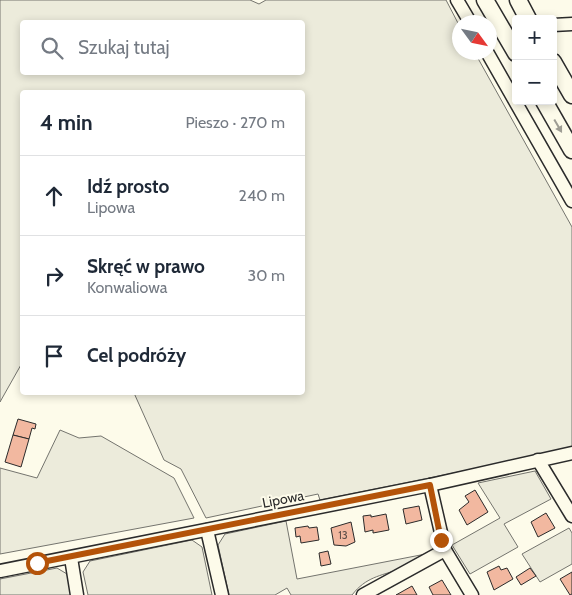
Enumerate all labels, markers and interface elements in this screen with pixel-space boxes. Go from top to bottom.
north arrow [452,15,497,60]
map controls [512,15,557,105]
button: + [512,15,557,60]
search box [20,20,305,75]
icon: search [38,34,66,62]
text: Szukaj tutaj [78,36,170,59]
button: − [512,60,557,105]
text: 4 min [40,110,93,135]
text: Pieszo · 270 m [185,113,285,132]
one-way arrow [554,118,562,133]
text: Idź prosto [87,175,169,198]
icon: ahead [40,182,68,210]
text: 240 m [239,186,285,205]
text: Lipowa [87,198,135,217]
text: Skręć w prawo [87,255,205,278]
icon: right [40,262,68,290]
text: 30 m [248,266,285,285]
text: Konwaliowa [87,278,167,297]
icon: arrive [40,342,68,370]
text: Cel podróży [87,344,186,367]
street label: Lipowa [261,486,306,512]
house number: 13 [338,528,348,542]
route end [430,529,453,552]
route start [26,552,49,575]

